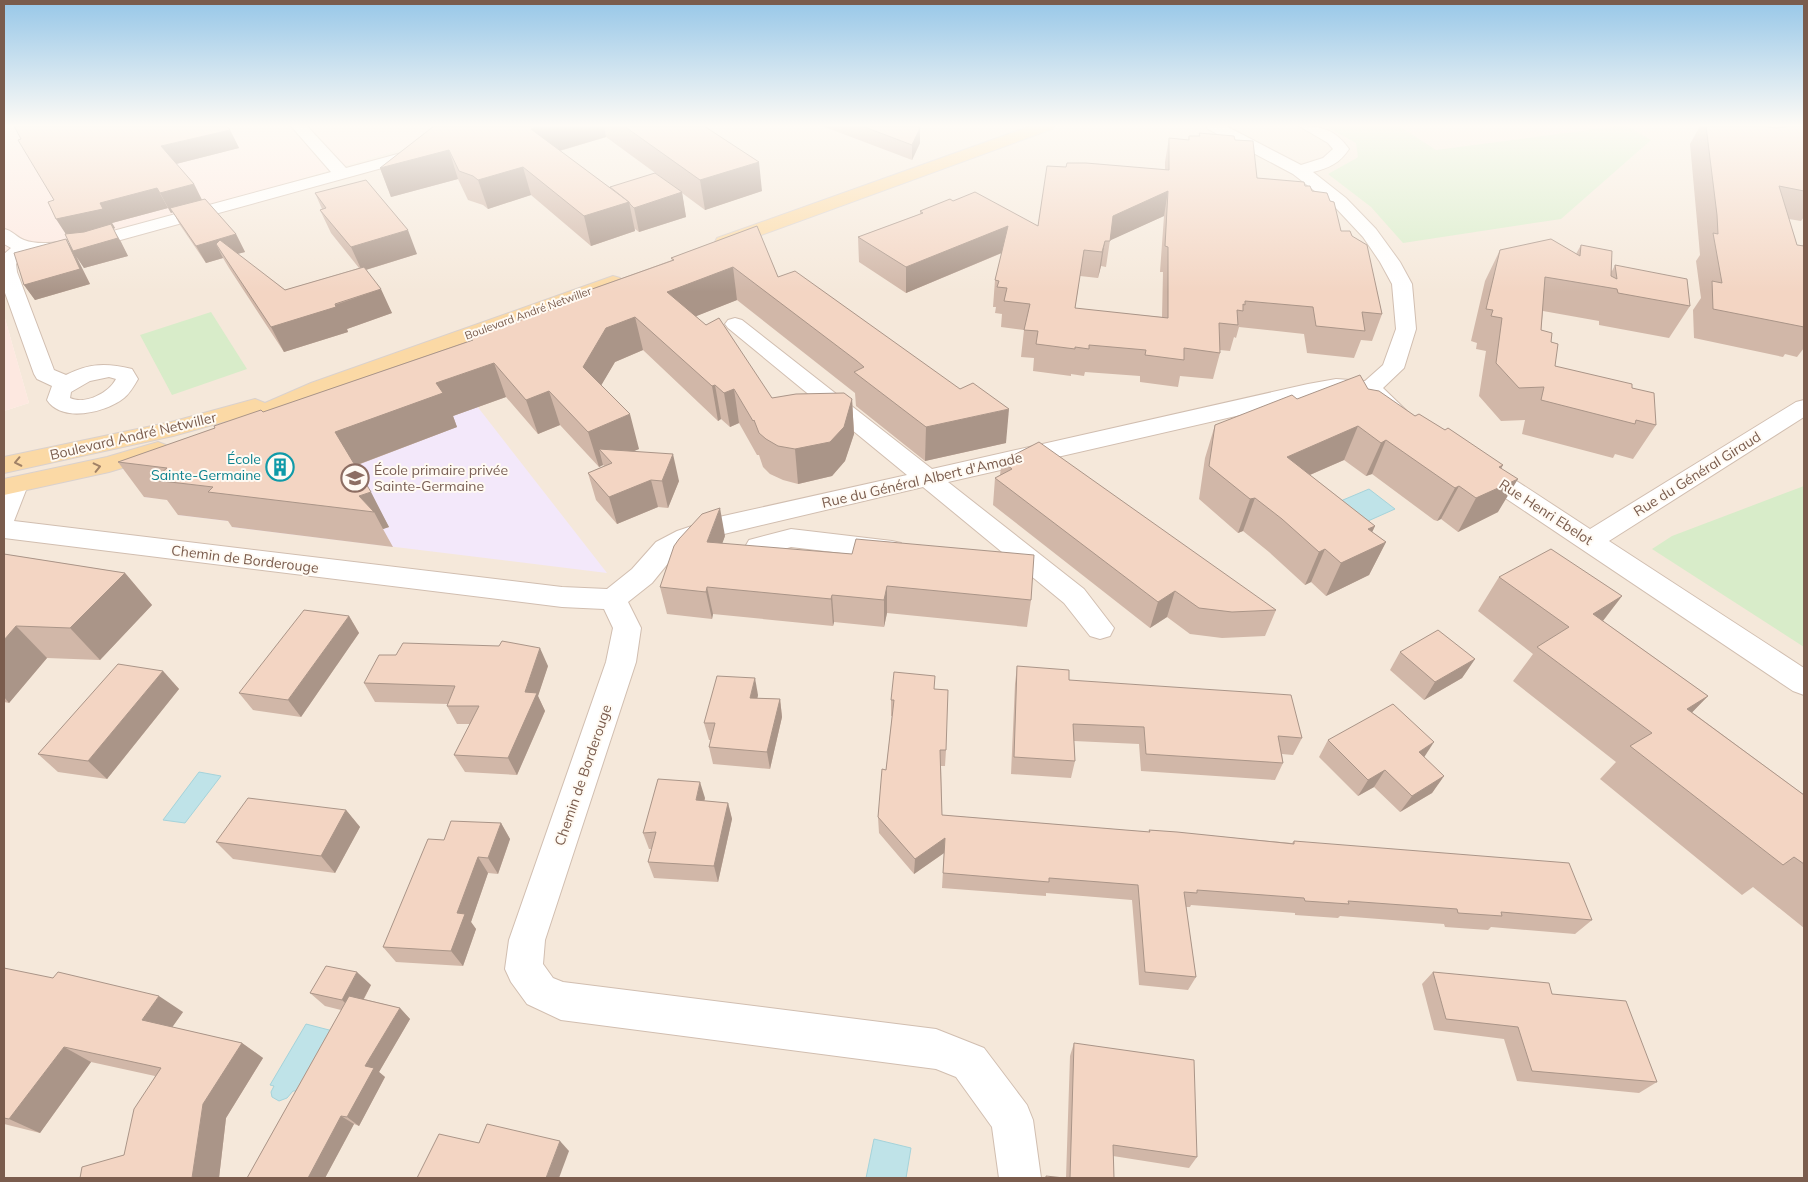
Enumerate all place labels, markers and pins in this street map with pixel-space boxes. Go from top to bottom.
place label: École Sainte-Germaine [151,450,261,484]
building icon: École Sainte-Germaine [265,452,295,482]
place label: École primaire privée Sainte-Germaine [374,461,508,495]
school or university icon: École primaire privée Sainte-Germaine [340,463,370,493]

